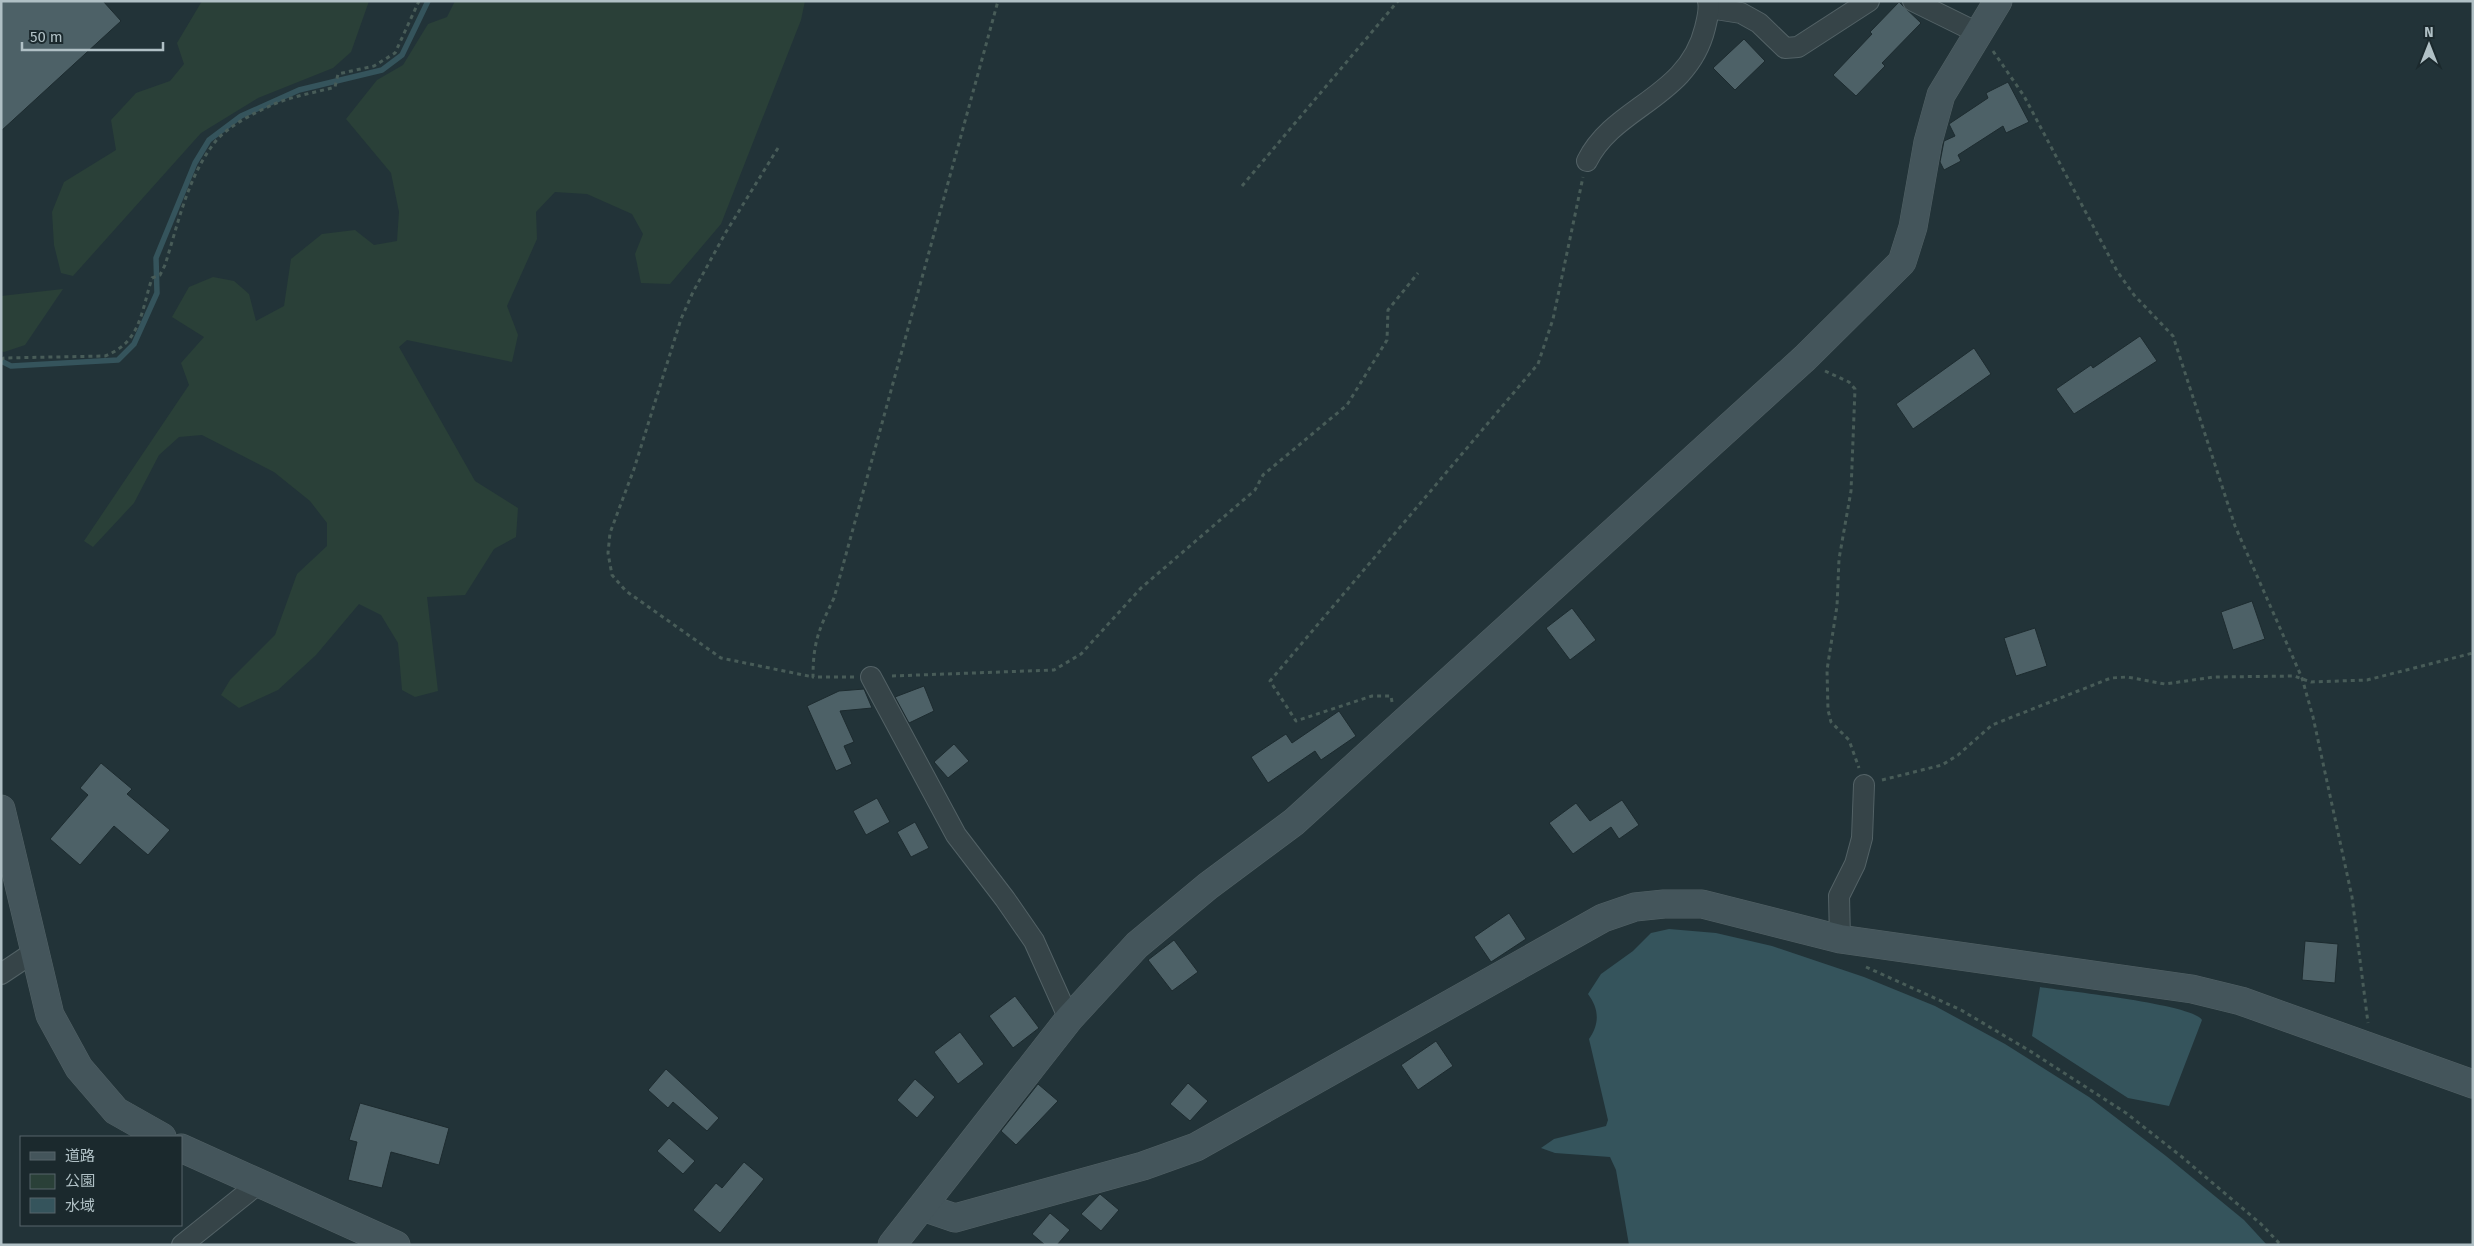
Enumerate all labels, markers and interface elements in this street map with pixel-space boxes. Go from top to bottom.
scale bar [22,20,164,52]
north arrow [2404,20,2454,70]
text: N [2424,24,2434,41]
text: 50 m [30,28,63,46]
legend [20,1136,182,1226]
text: 道路 [65,1147,95,1165]
text: 公園 [65,1172,95,1190]
text: 水域 [65,1197,95,1215]

